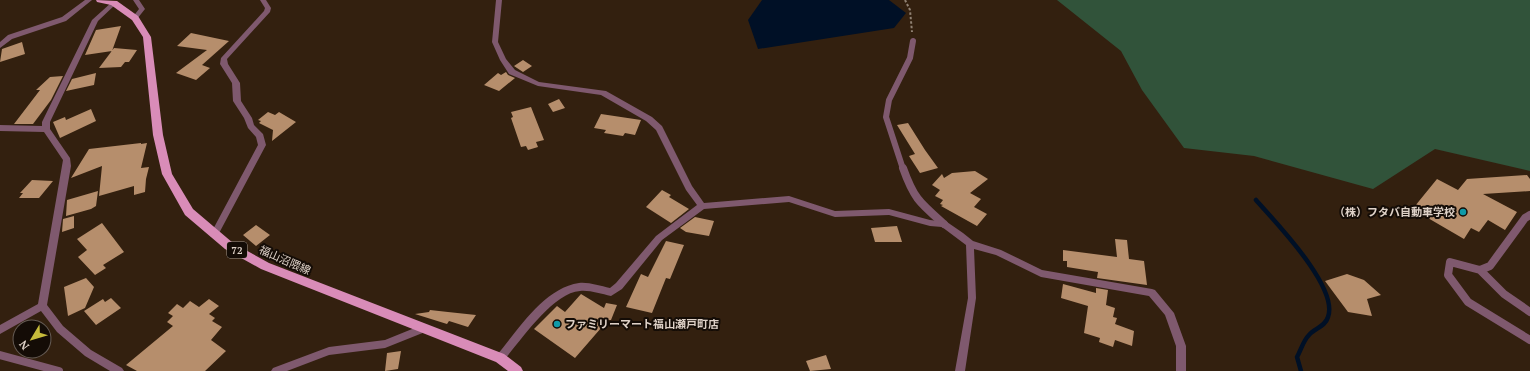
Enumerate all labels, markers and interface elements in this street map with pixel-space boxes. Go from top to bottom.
place label: （株）フタバ自動車学校 [1334,205,1455,219]
marker: （株）フタバ自動車学校 [1458,207,1468,217]
road number: 72 [227,242,247,258]
street label: 福山沼隈線 [257,242,313,278]
place label: ファミリーマート福山瀬戸町店 [565,317,719,331]
north arrow [12,319,52,359]
marker: ファミリーマート福山瀬戸町店 [552,319,562,329]
text: N [16,337,32,353]

